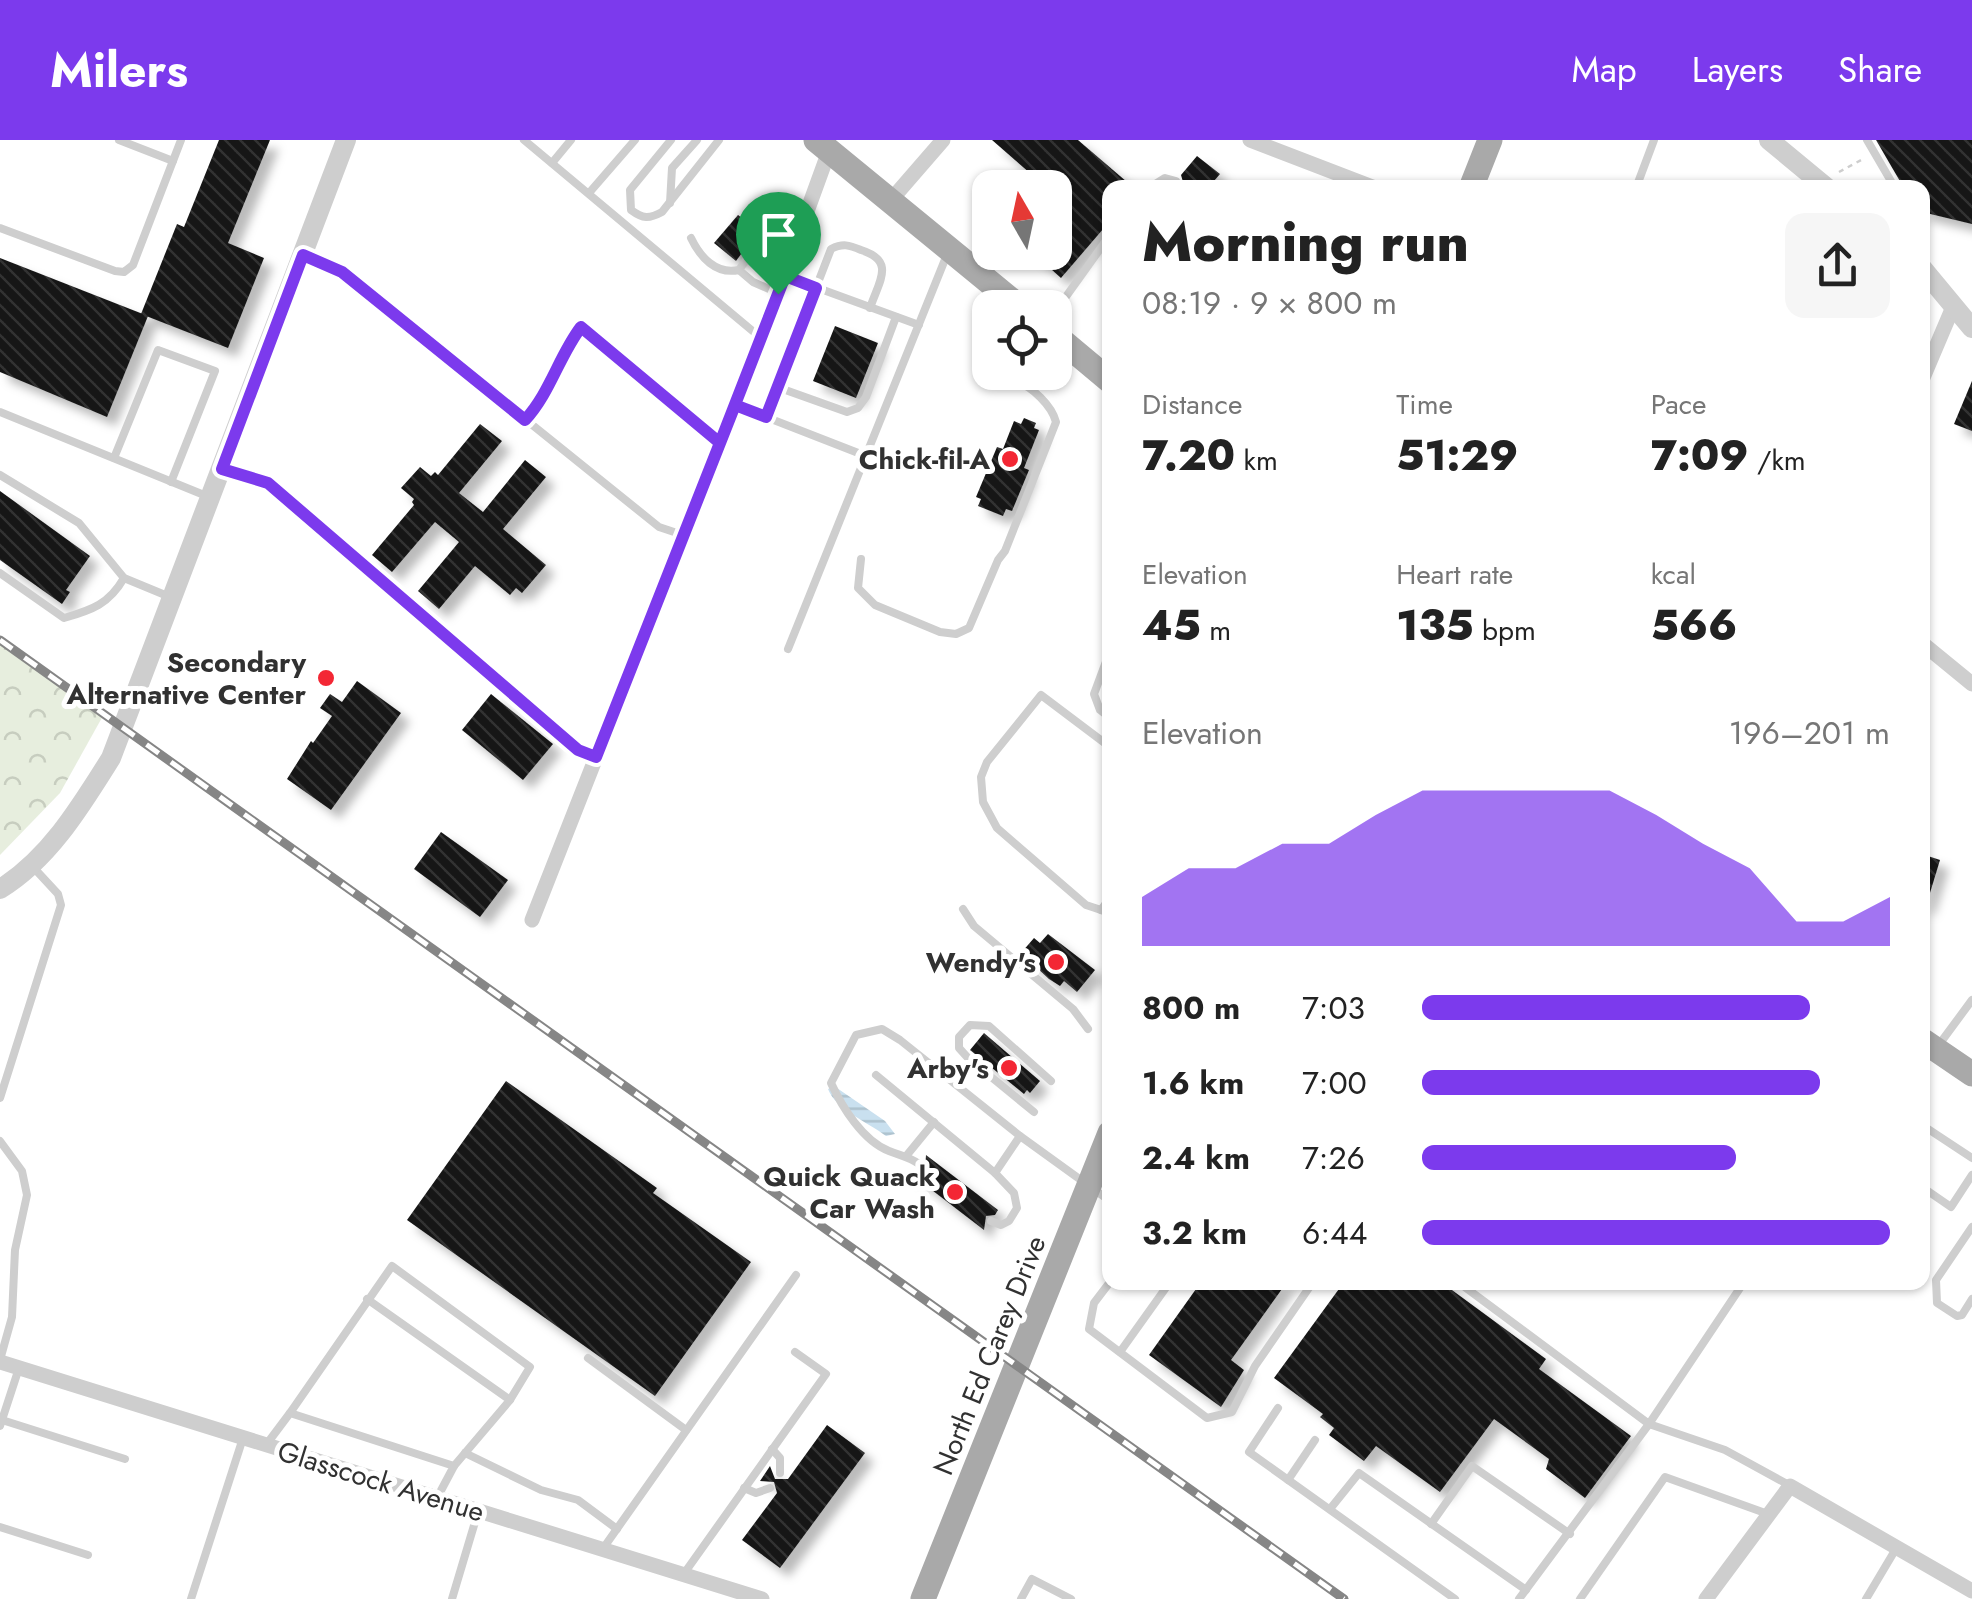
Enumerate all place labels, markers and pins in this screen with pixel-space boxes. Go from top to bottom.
pin [736,192,821,295]
place label: Chick-fil-A [859,439,990,480]
marker: Chick-fil-A [999,448,1021,470]
place label: Secondary Alternative Center [66,642,306,715]
marker: Secondary Alternative Center [315,667,337,689]
place label: Wendy's [926,942,1036,983]
marker: Wendy's [1045,951,1067,973]
place label: Arby's [906,1048,989,1089]
marker: Arby's [998,1057,1020,1079]
place label: Quick Quack Car Wash [763,1156,935,1229]
marker: Quick Quack Car Wash [944,1181,966,1203]

